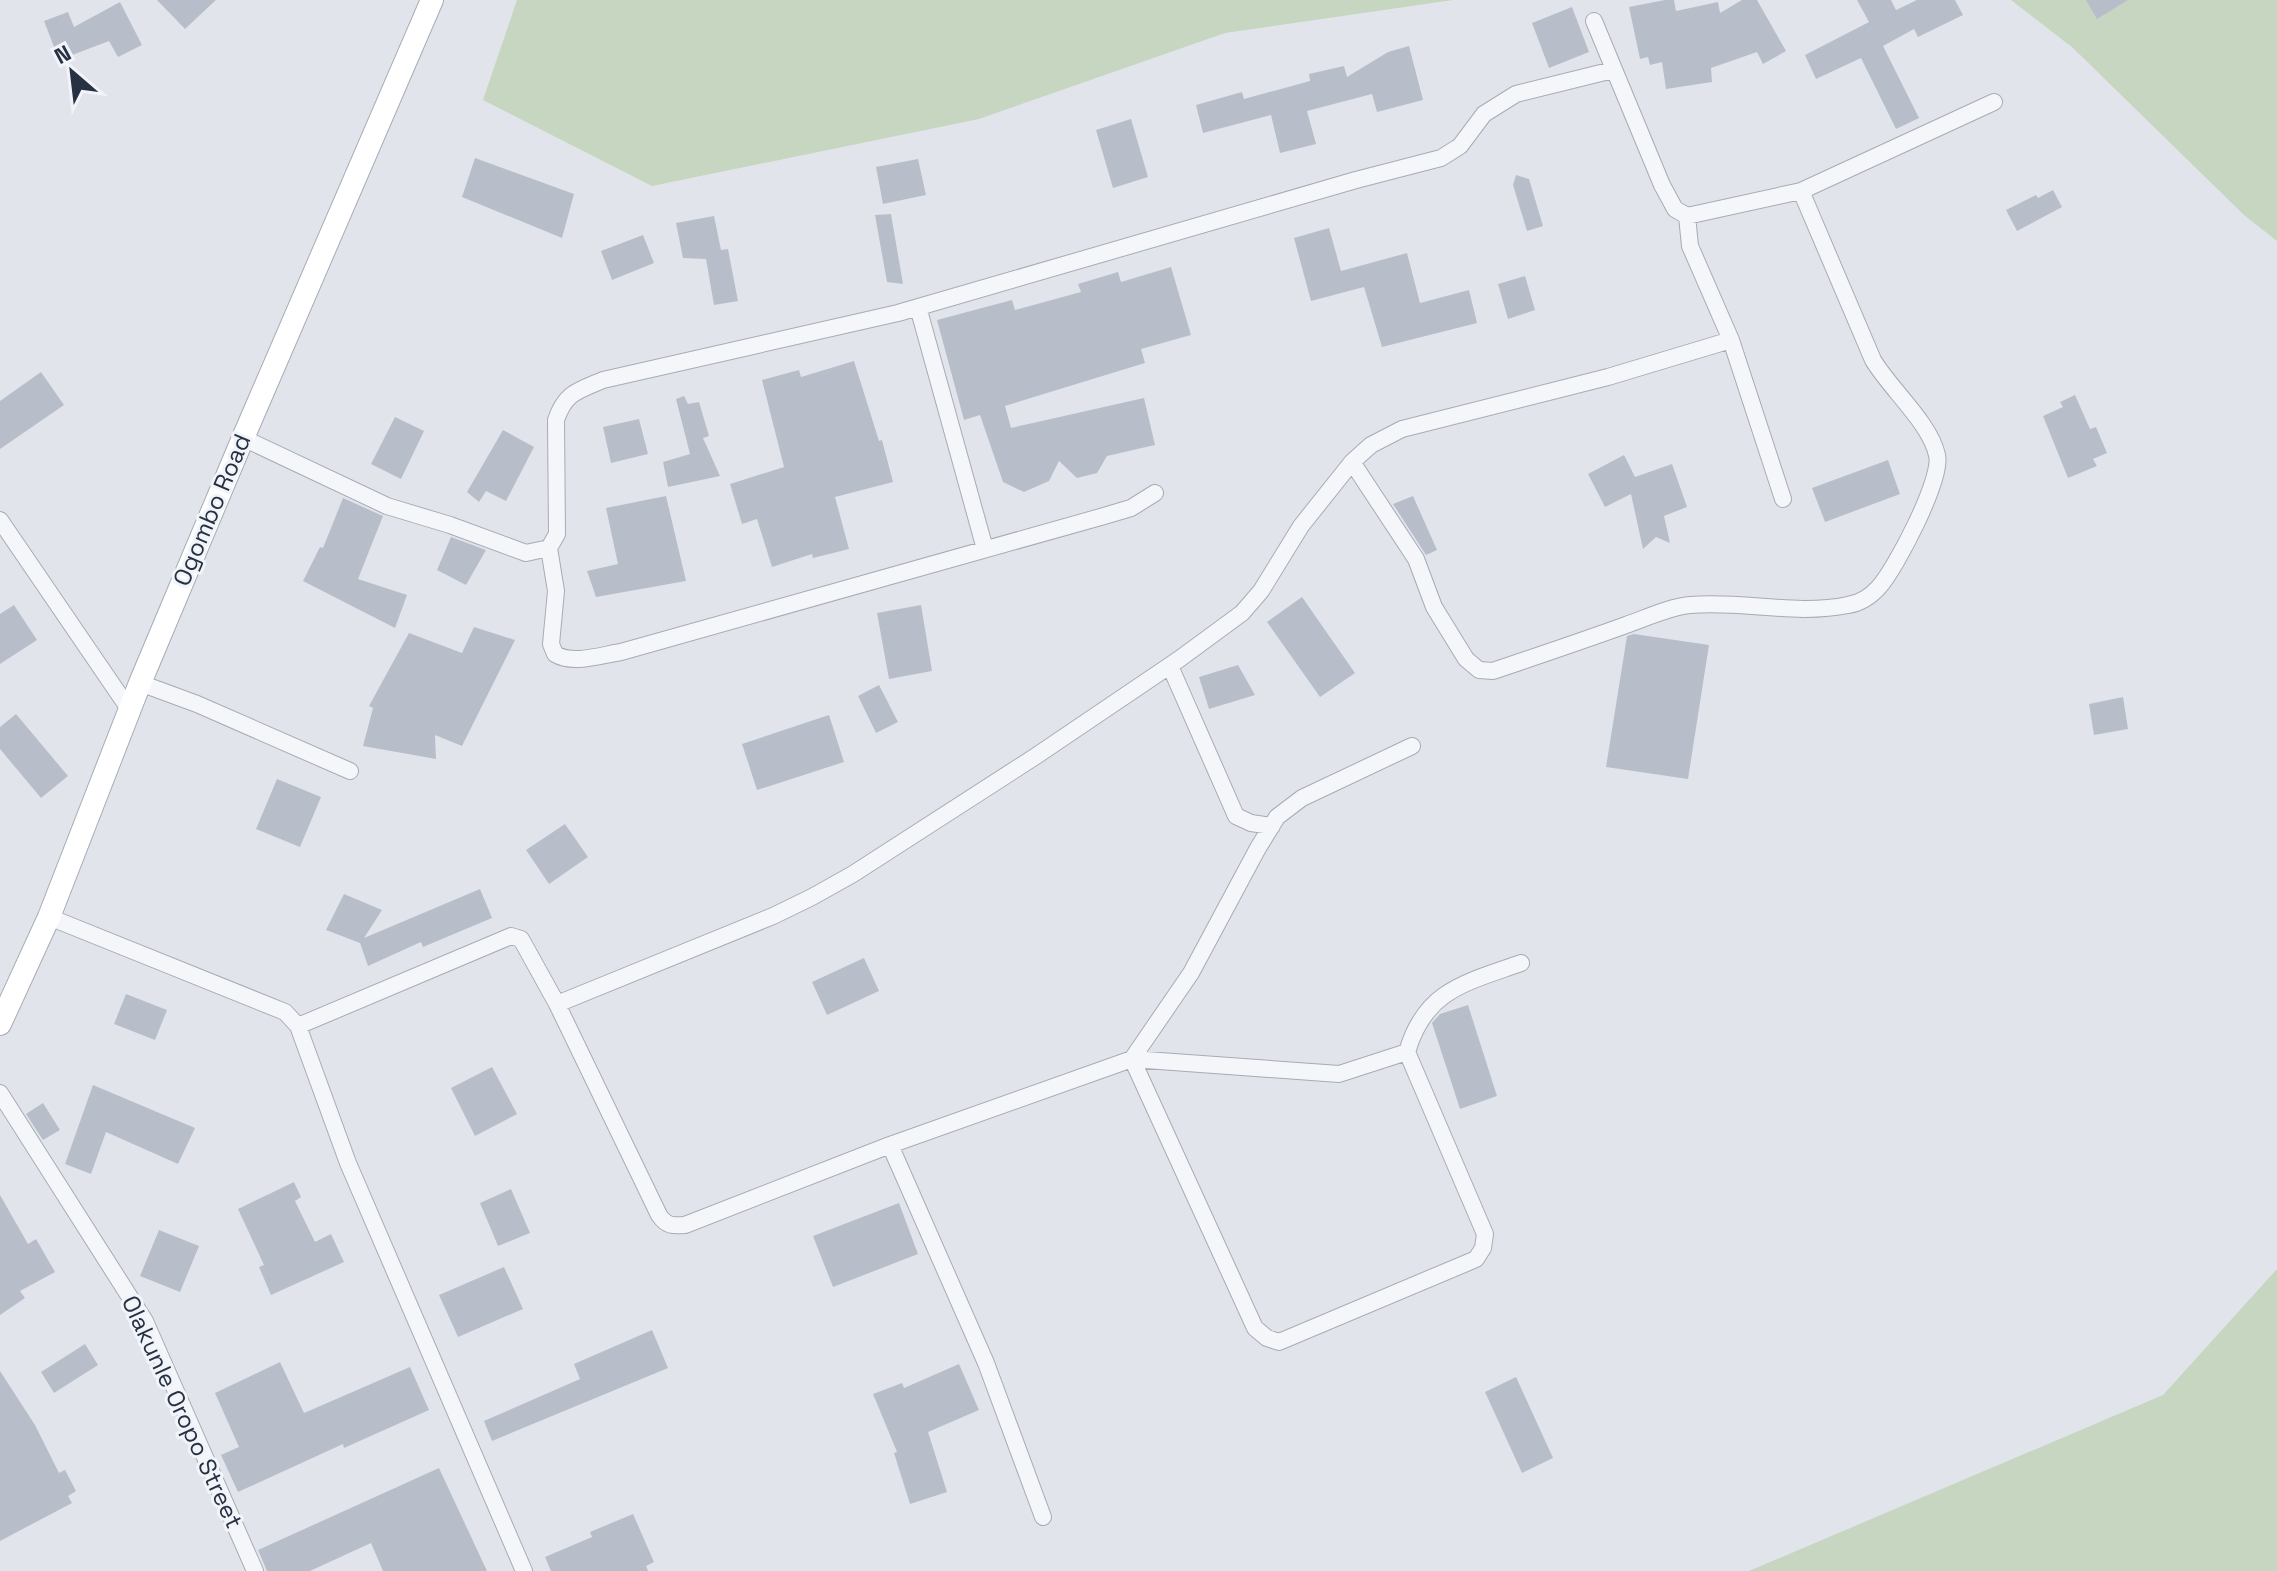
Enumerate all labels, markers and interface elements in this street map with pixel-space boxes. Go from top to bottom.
north arrow [32,32,112,112]
text: N [50,39,76,70]
street label: Ogombo Road [166,429,258,591]
street label: Olakunle Oropo Street [115,1290,250,1533]

